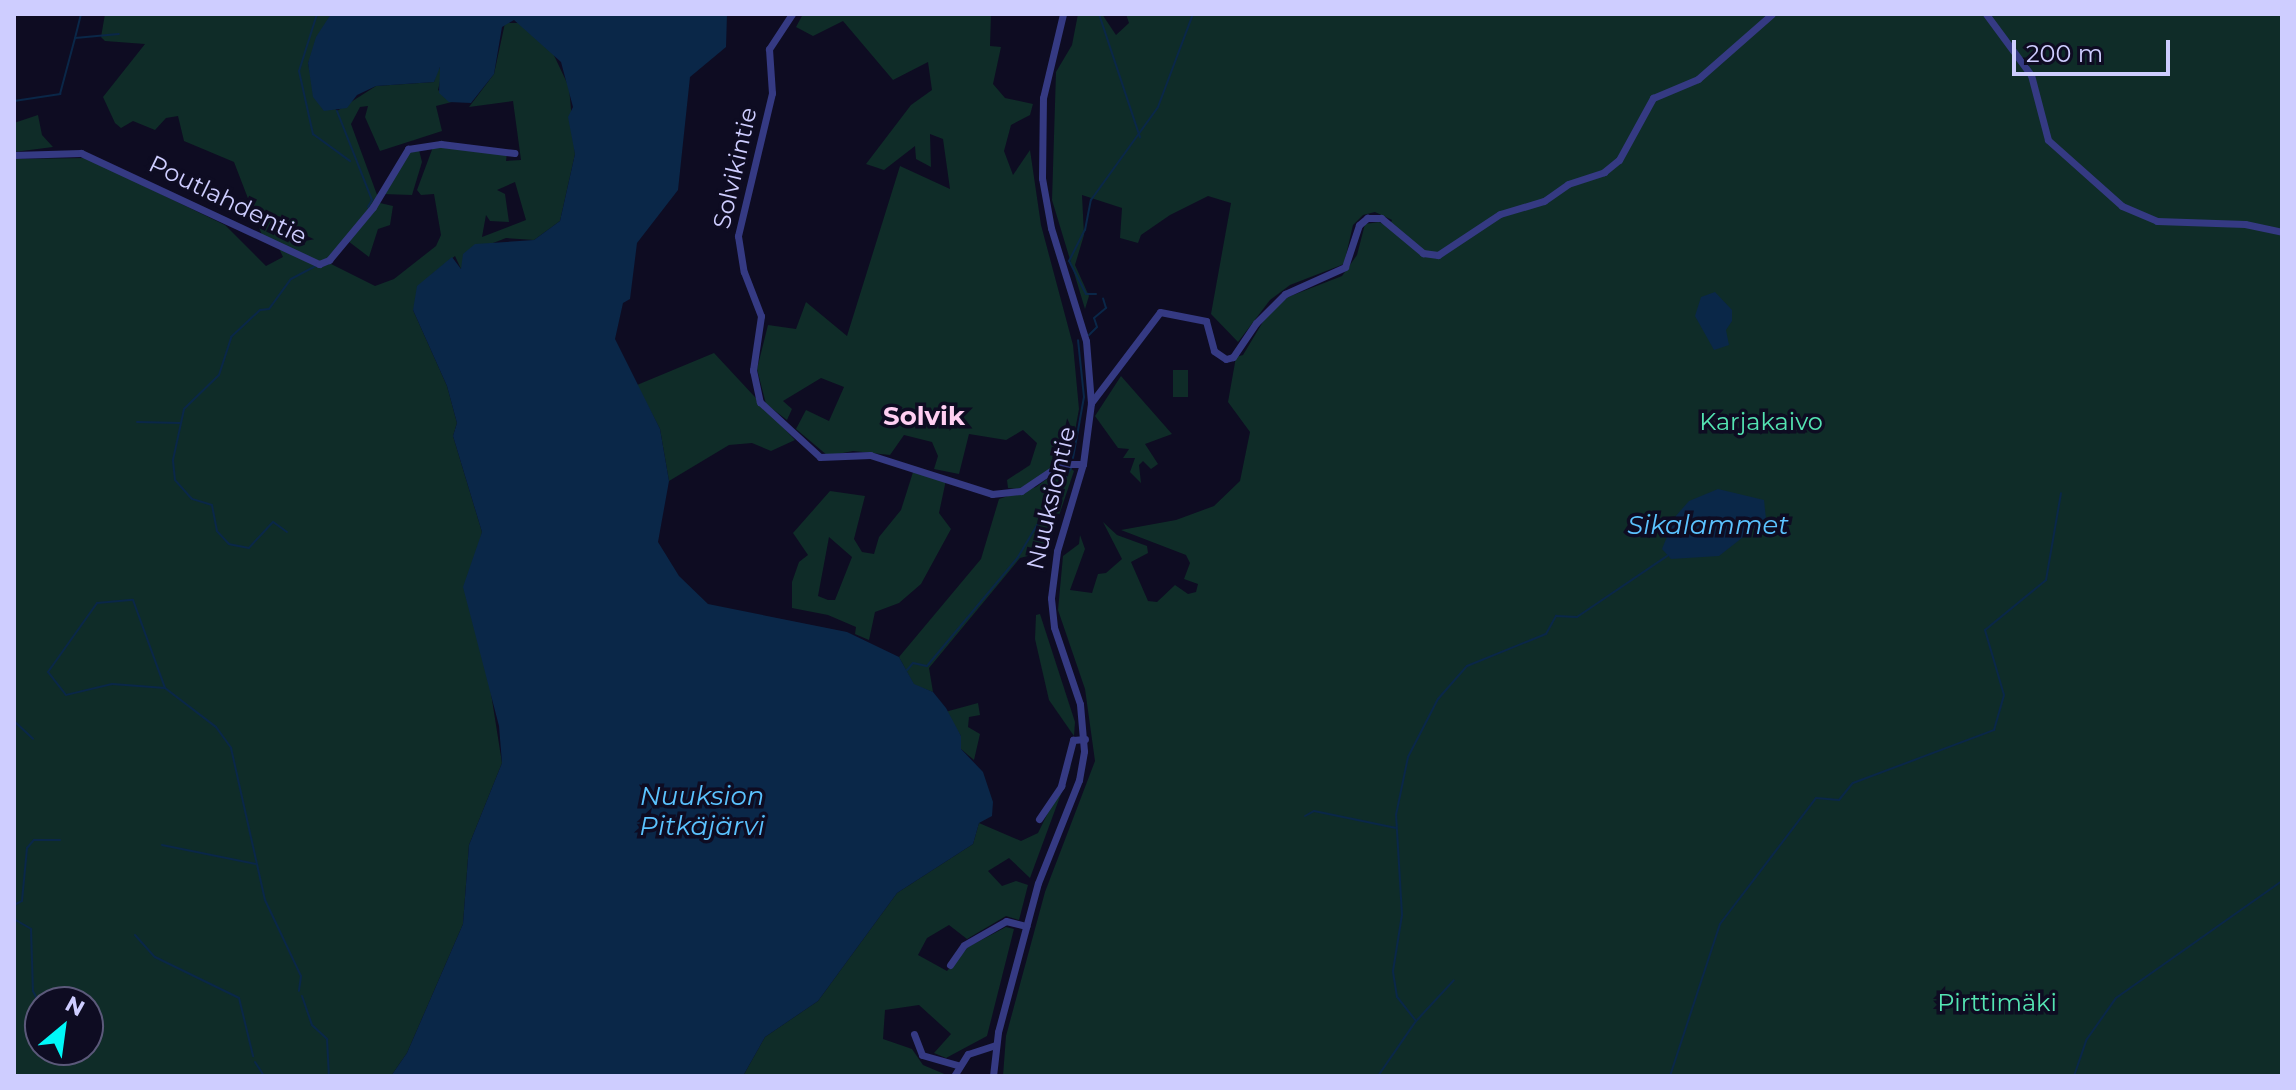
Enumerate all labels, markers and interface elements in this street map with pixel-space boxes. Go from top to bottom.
scale bar [2016,24,2174,74]
text: 200 m [2026,39,2103,68]
street label: Solvikintie [707,105,763,231]
street label: Poutlahdentie [144,149,312,251]
district label: Solvik [883,401,965,433]
park label: Karjakaivo [1699,408,1823,436]
street label: Nuuksiontie [1021,424,1081,572]
water label: Sikalammet [1627,510,1789,542]
water label: Nuuksion Pitkäjärvi [639,781,765,842]
north arrow [24,986,104,1066]
park label: Pirttimäki [1937,989,2057,1017]
text: N [61,990,89,1022]

